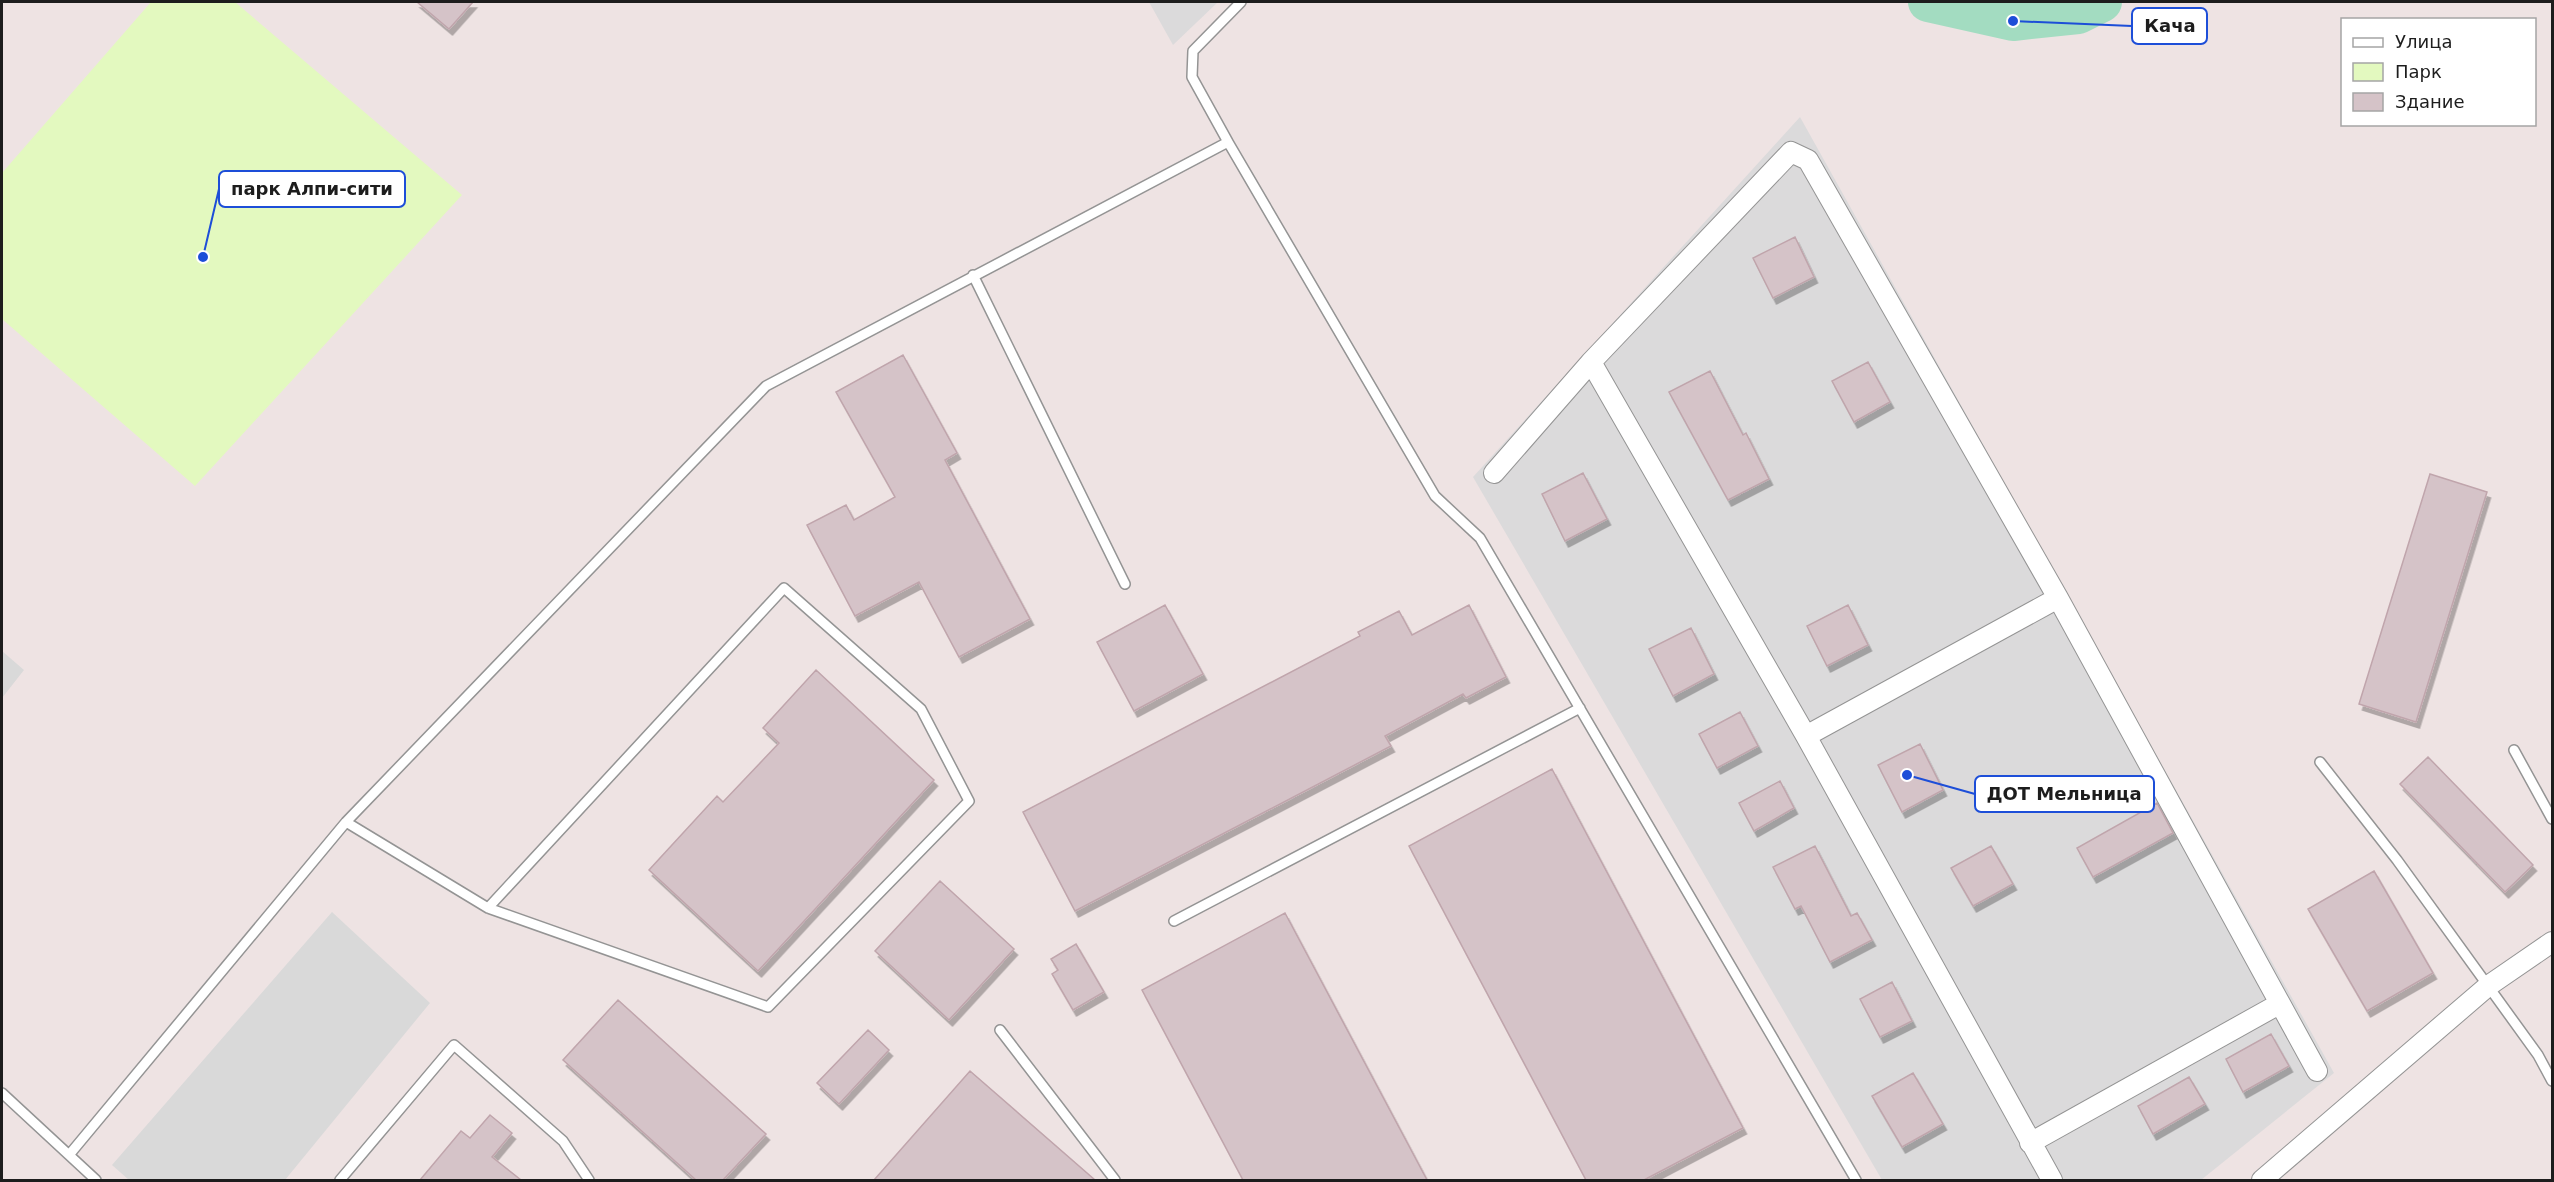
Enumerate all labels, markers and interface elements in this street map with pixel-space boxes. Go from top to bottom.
callout: Кача [2132,8,2207,44]
text: Кача [2144,15,2196,36]
legend [2341,18,2536,126]
text: Улица [2395,31,2452,52]
text: Парк [2395,61,2442,82]
text: Здание [2395,91,2465,112]
callout: парк Алпи-сити [219,171,405,207]
text: парк Алпи-сити [231,178,393,199]
callout: ДОТ Мельница [1975,776,2154,812]
text: ДОТ Мельница [1986,783,2142,804]

